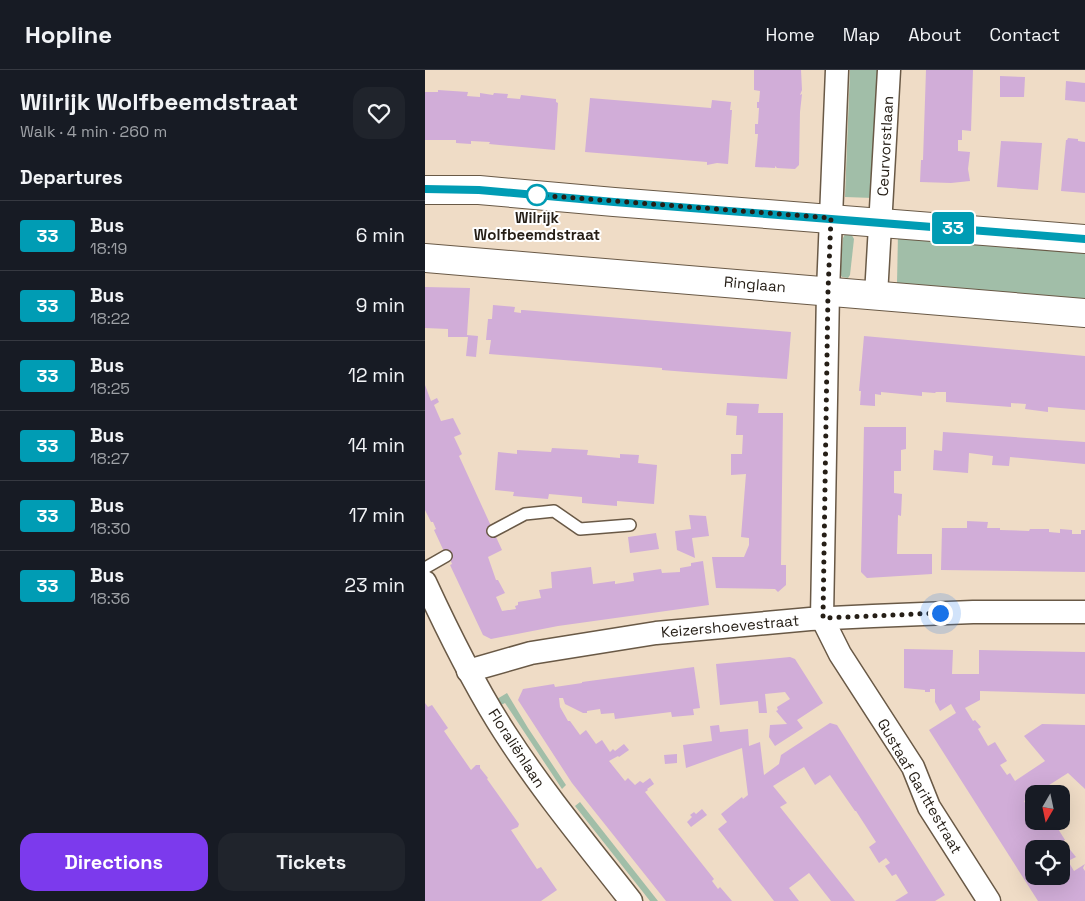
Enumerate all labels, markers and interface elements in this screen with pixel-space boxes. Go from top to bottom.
text: Hopline [25,19,112,50]
text: Home [766,23,815,46]
text: Map [843,23,880,46]
text: About [908,23,962,46]
text: Contact [990,23,1060,46]
text: Wilrijk Wolfbeemdstraat [20,86,298,117]
button: heart [353,87,405,139]
street label: Ceurvorstlaan [873,95,897,197]
text: Walk · 4 min · 260 m [20,121,167,142]
text: Departures [20,165,123,190]
marker: Wilrijk Wolfbeemdstraat [526,184,548,206]
place label: Wilrijk Wolfbeemdstraat [474,208,600,244]
line badge: 33 [931,212,975,244]
text: Bus [90,213,124,238]
text: 33 [942,216,964,239]
text: 6 min [356,223,405,248]
text: 33 [37,224,58,247]
text: 18:19 [90,238,127,259]
street label: Ringlaan [723,272,787,296]
text: Bus [90,283,124,308]
text: 9 min [356,293,405,318]
text: 33 [37,294,58,317]
text: 18:22 [90,308,130,329]
text: Bus [90,353,124,378]
text: 12 min [348,363,405,388]
text: 33 [37,364,58,387]
text: 18:25 [90,378,130,399]
text: Bus [90,423,124,448]
text: 14 min [348,433,405,458]
text: 33 [37,434,58,457]
text: 18:27 [90,448,129,469]
text: Bus [90,493,124,518]
text: 17 min [349,503,405,528]
text: 33 [37,504,58,527]
text: 18:30 [90,518,131,539]
text: Bus [90,563,124,588]
text: 23 min [345,573,405,598]
text: 33 [37,574,58,597]
text: 18:36 [90,588,130,609]
your location [928,601,953,626]
street label: Keizershoevestraat [660,610,800,642]
street label: Floraliënlaan [484,705,550,791]
street label: Gustaaf Garittestraat [873,715,967,857]
north arrow [1025,785,1070,830]
map controls [1025,785,1070,885]
button: Directions [20,833,208,891]
button: Tickets [218,833,405,891]
button: locate [1025,840,1070,885]

